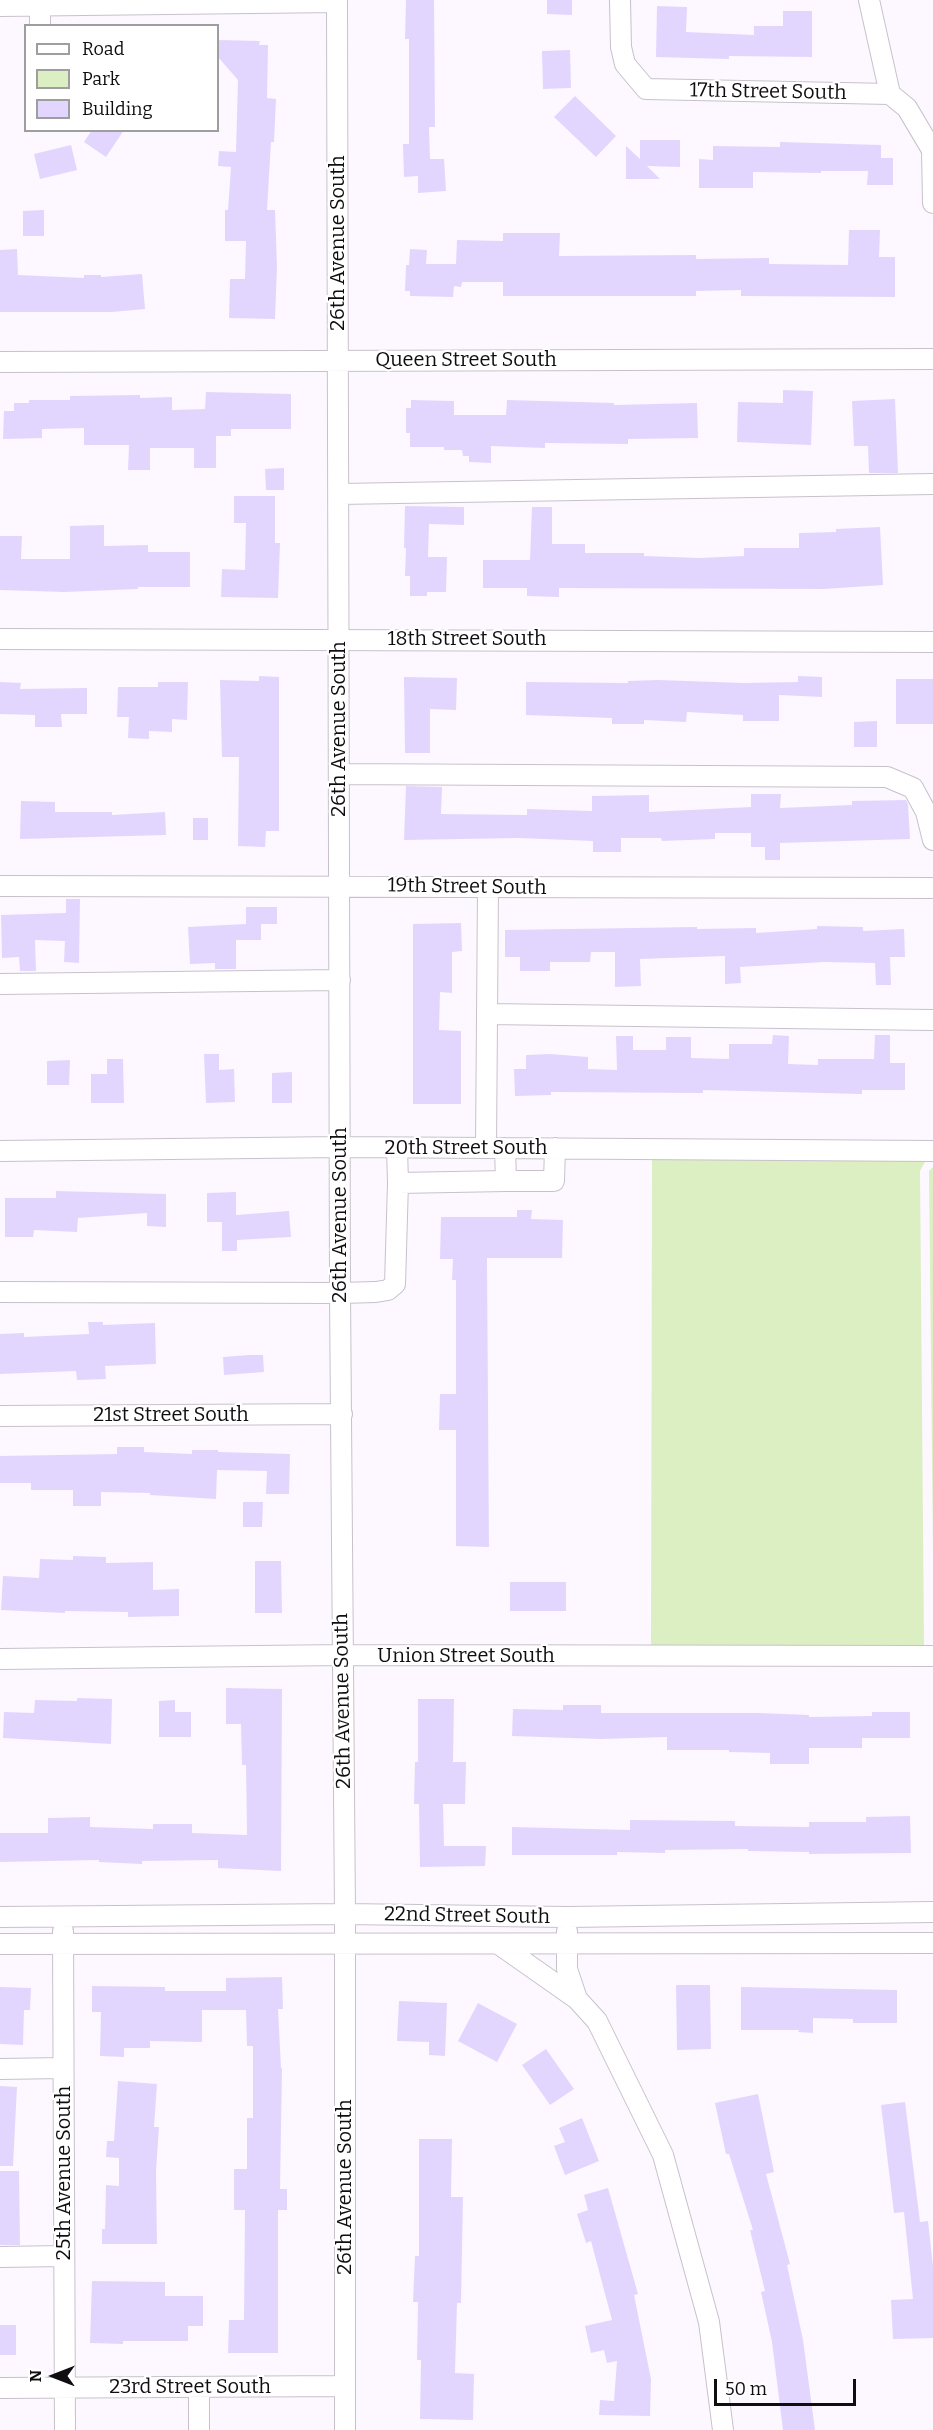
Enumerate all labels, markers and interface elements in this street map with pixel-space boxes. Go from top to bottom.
legend [24,24,219,132]
text: Road [82,38,124,60]
text: Park [82,68,120,90]
street label: 17th Street South [689,79,847,105]
text: Building [82,98,153,120]
street label: 26th Avenue South [326,155,350,331]
street label: Queen Street South [375,348,557,372]
street label: 18th Street South [388,627,546,651]
street label: 26th Avenue South [327,641,351,817]
street label: 19th Street South [387,874,547,900]
street label: 26th Avenue South [328,1127,352,1303]
street label: 20th Street South [385,1136,547,1160]
street label: 21st Street South [93,1403,249,1427]
street label: 26th Avenue South [329,1613,357,1789]
street label: Union Street South [377,1644,555,1668]
street label: 22nd Street South [384,1903,550,1929]
street label: 25th Avenue South [52,2086,76,2260]
street label: 26th Avenue South [333,2099,357,2275]
north arrow [24,2346,84,2406]
scale bar [717,2367,860,2405]
text: N [26,2370,45,2382]
street label: 23rd Street South [109,2375,271,2399]
text: 50 m [725,2378,767,2400]

